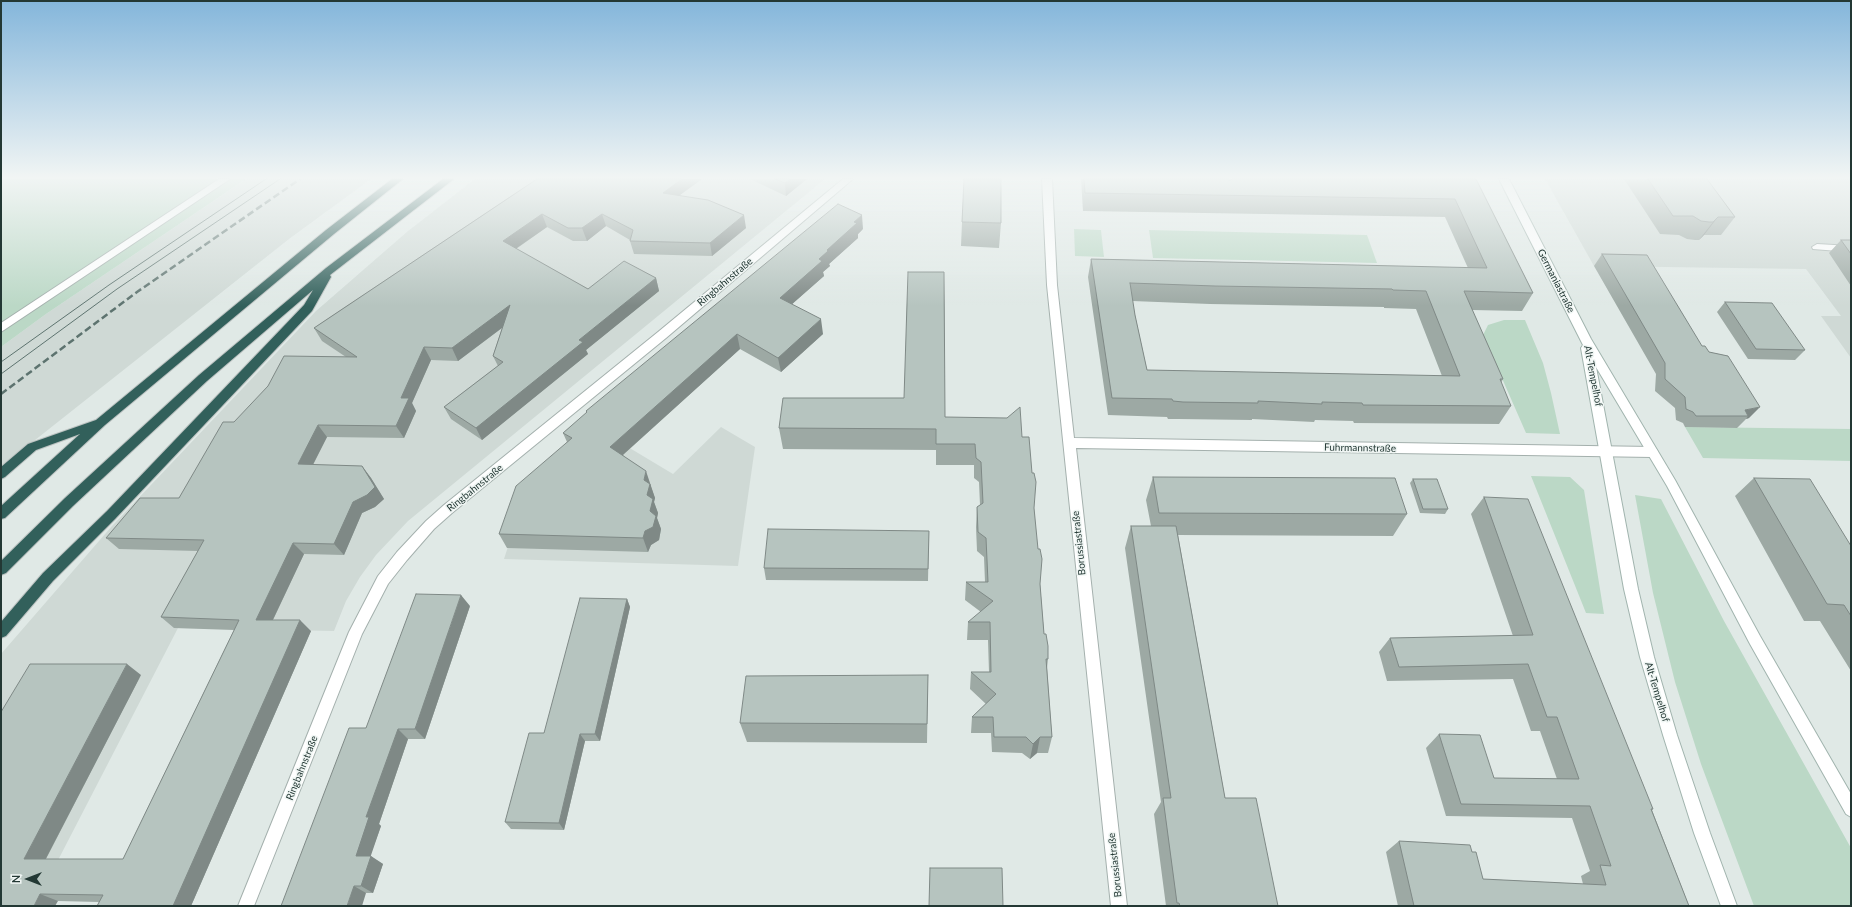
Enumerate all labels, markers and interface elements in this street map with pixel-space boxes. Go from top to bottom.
street label: Germaniastraße [1535,247,1577,315]
street label: Ringbahnstraße [695,255,755,309]
street label: Alt-Tempelhof [1581,344,1605,408]
street label: Fuhrmannstraße [1324,441,1396,455]
street label: Ringbahnstraße [445,462,505,514]
street label: Borussiastraße [1070,510,1088,576]
street label: Alt-Tempelhof [1642,661,1672,723]
street label: Ringbahnstraße [284,734,320,802]
street label: Borussiastraße [1106,832,1124,898]
north arrow [8,859,48,899]
text: N [9,875,22,883]

